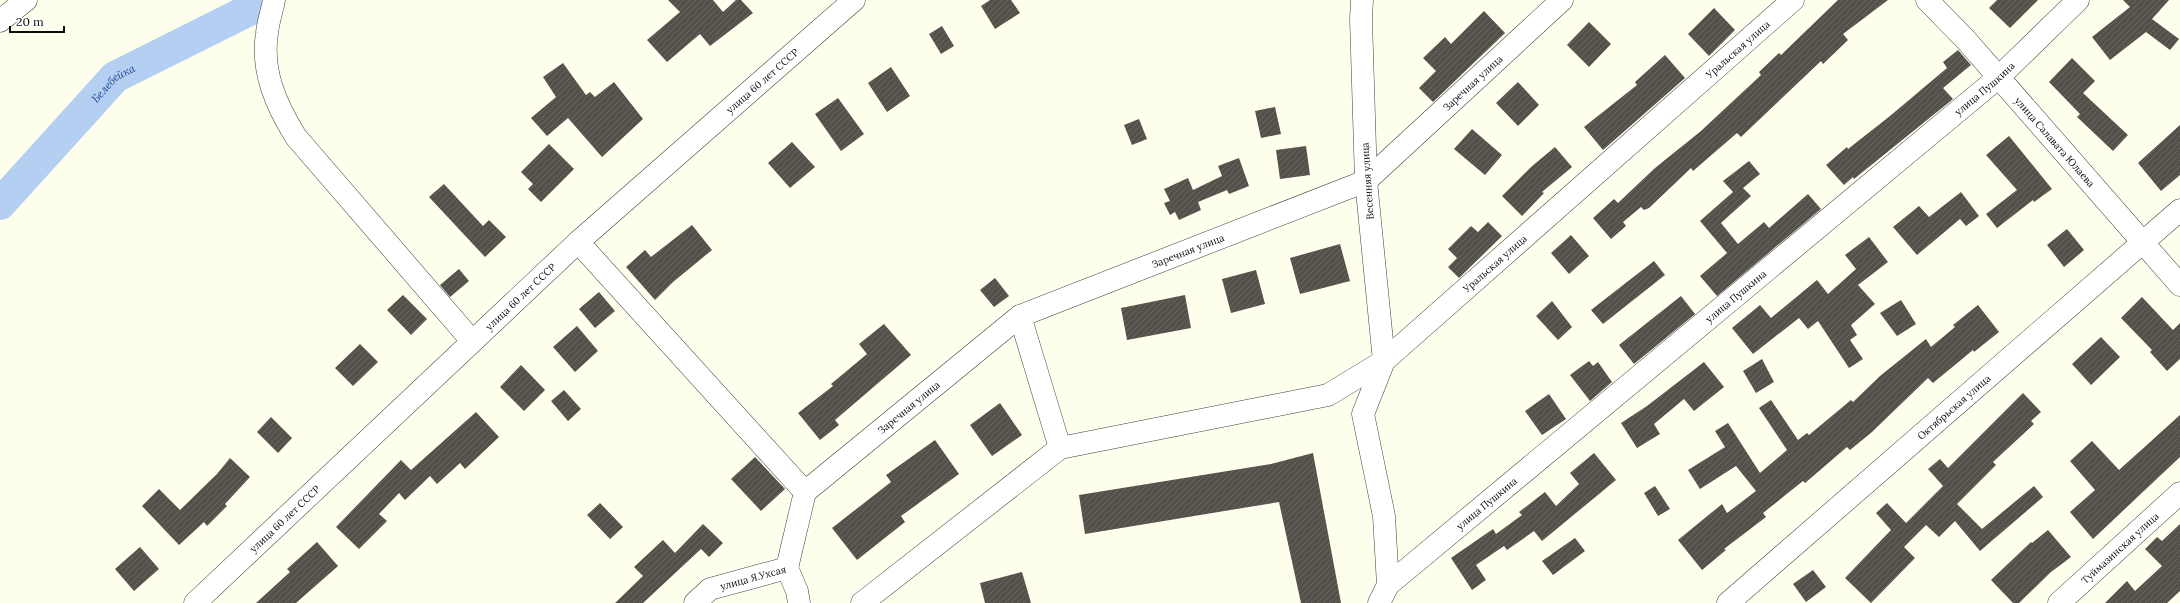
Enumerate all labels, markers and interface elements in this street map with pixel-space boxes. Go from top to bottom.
scale bar [10,8,64,34]
text: 20 m [16,14,44,29]
street label: Уральская улица [1702,18,1773,82]
street label: улица 60 лет СССР [723,46,801,116]
street label: Заречная улица [1440,52,1505,114]
street label: улица Пушкина [1952,59,2018,118]
water label: Белебейка [88,61,138,106]
street label: улица Салавата Юлаева [2012,94,2097,190]
street label: Весенняя улица [1358,142,1377,220]
street label: Заречная улица [1150,231,1226,271]
street label: Уральская улица [1460,232,1530,296]
street label: улица 60 лет СССР [483,260,559,333]
street label: улица Пушкина [1703,267,1769,326]
street label: Октябрьская улица [1915,372,1993,443]
street label: Заречная улица [875,378,943,437]
street label: улица Пушкина [1454,474,1520,533]
street label: улица 60 лет СССР [247,483,323,555]
street label: Туймазинская улица [2078,510,2162,587]
street label: улица Я.Ухсая [719,563,788,593]

